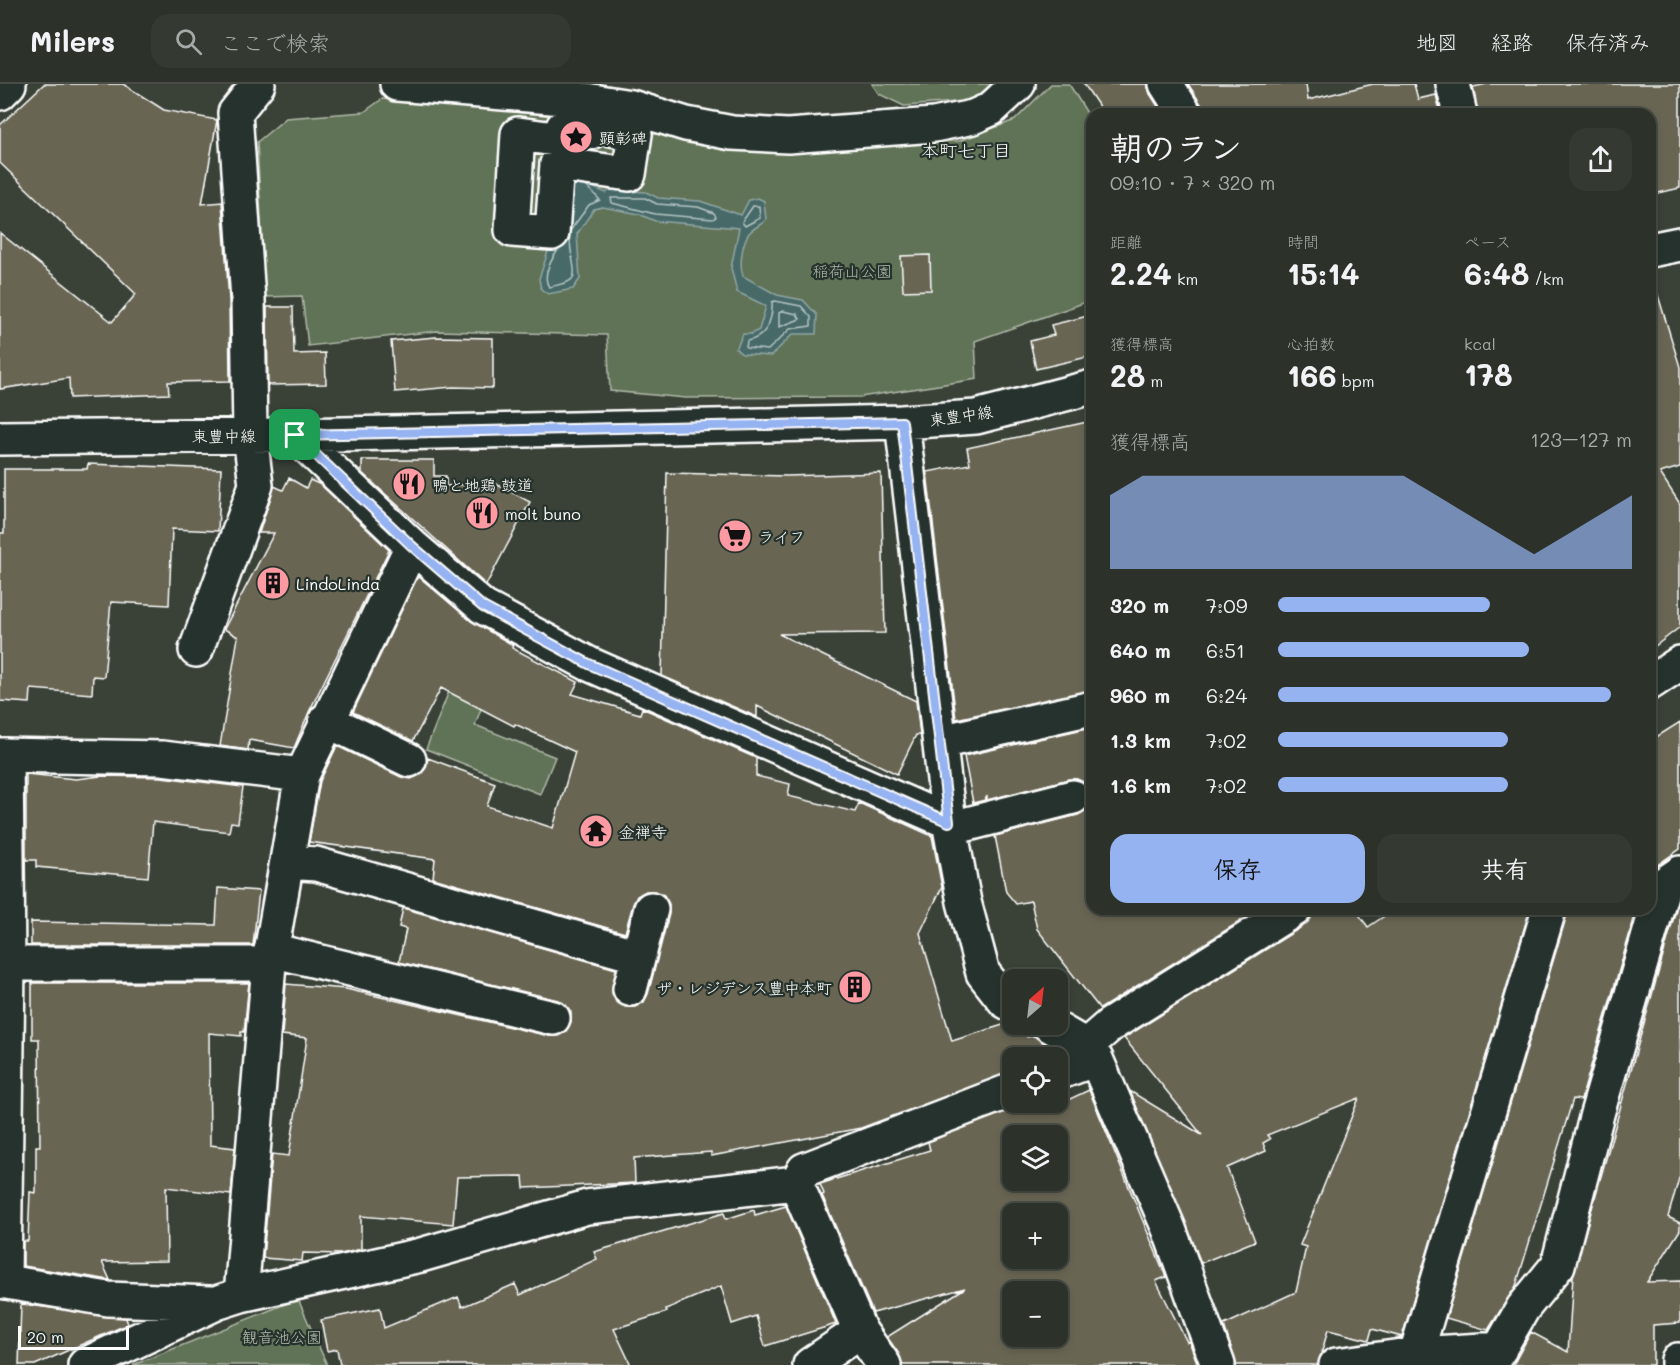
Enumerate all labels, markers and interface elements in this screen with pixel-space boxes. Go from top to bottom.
search box [151,14,571,68]
text: Milers [30,23,115,59]
icon: search [172,25,205,58]
text: ここで検索 [220,28,330,57]
text: 地図 [1416,28,1458,55]
text: 経路 [1491,28,1533,55]
text: 保存済み [1566,28,1650,55]
place icon: 顕彰碑 [558,119,594,155]
text: 朝のラン [1110,125,1242,168]
place label: 顕彰碑 [599,127,647,148]
button: share [1569,128,1632,191]
district label: 本町七丁目 [921,138,1011,162]
text: 09:10 · 7 × 320 m [1110,169,1275,195]
text: 距離 [1110,231,1142,252]
text: 時間 [1287,231,1319,252]
text: ペース [1464,231,1511,252]
text: 2.24 [1110,253,1172,293]
text: 15:14 [1287,253,1360,293]
text: 6:48 [1464,253,1529,293]
park label: 稲荷山公園 [812,260,892,281]
text: km [1172,268,1198,289]
text: /km [1529,268,1564,289]
text: 獲得標高 [1110,333,1174,354]
text: 心拍数 [1287,333,1335,354]
text: kcal [1464,333,1496,354]
text: 178 [1464,354,1513,394]
text: 28 [1110,355,1145,395]
text: 166 [1287,355,1337,395]
text: m [1145,370,1163,391]
text: bpm [1337,370,1375,391]
street label: 東豊中線 [928,400,994,430]
pin [269,409,320,460]
icon: arrive [278,418,311,451]
street label: 東豊中線 [192,425,256,446]
text: 123–127 m [1530,426,1632,452]
text: 獲得標高 [1110,428,1190,454]
restaurant icon: 鴨と地鶏 鼓道 [391,466,427,502]
place label: 鴨と地鶏 鼓道 [432,474,533,495]
restaurant icon: molt buno [464,495,500,531]
place label: molt buno [505,503,581,524]
supermarket icon: ライフ [717,518,753,554]
place label: ライフ [758,526,805,547]
building icon: LindoLinda [255,565,291,601]
place label: LindoLinda [296,573,380,594]
text: 320 m [1110,592,1169,618]
text: 7:09 [1206,592,1247,618]
text: 640 m [1110,637,1171,663]
text: 6:51 [1206,637,1245,663]
text: 960 m [1110,682,1170,708]
text: 6:24 [1206,682,1247,708]
text: 1.3 km [1110,727,1171,753]
text: 7:02 [1206,727,1247,753]
text: 1.6 km [1110,772,1171,798]
text: 7:02 [1206,772,1247,798]
temple icon: 金禅寺 [578,813,614,849]
place label: 金禅寺 [619,821,667,842]
button: 保存 [1110,834,1365,903]
button: 共有 [1377,834,1632,903]
building icon: ザ・レジデンス豊中本町 [837,969,873,1005]
north arrow [1002,969,1068,1035]
map controls [1002,969,1068,1347]
place label: ザ・レジデンス豊中本町 [656,977,832,998]
button: locate [1002,1047,1068,1113]
button: layers [1002,1125,1068,1191]
button: + [1002,1203,1068,1269]
button: − [1002,1281,1068,1347]
scale bar [18,1323,129,1350]
text: 20 m [27,1326,64,1347]
park label: 観音池公園 [242,1326,322,1347]

